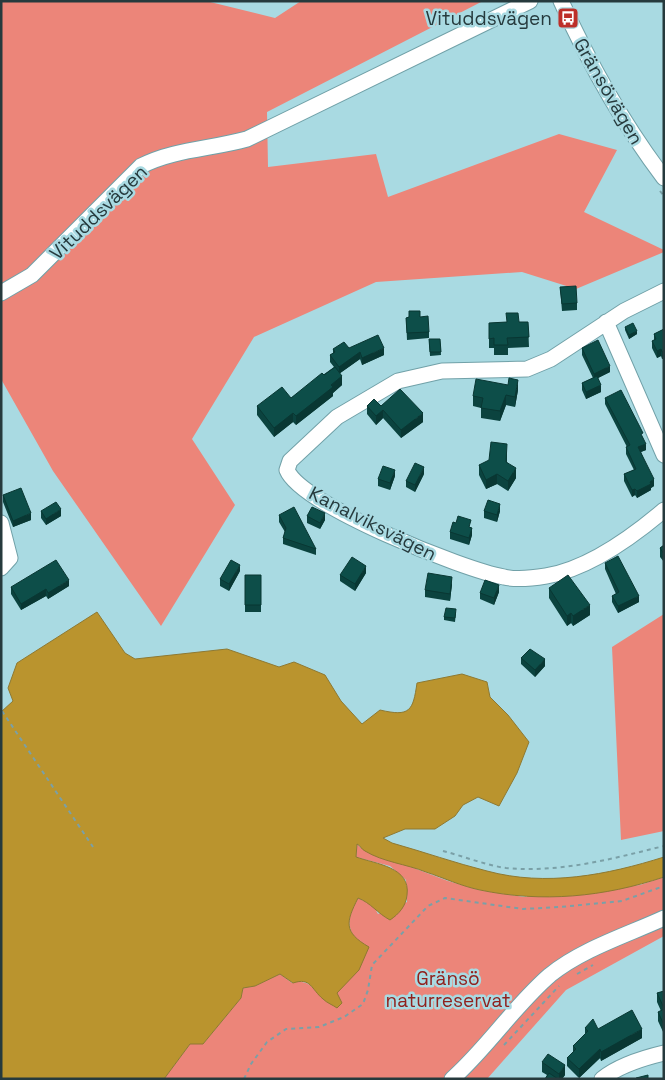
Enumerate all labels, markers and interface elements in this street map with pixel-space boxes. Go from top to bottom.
place label: Vituddsvägen [425,6,552,31]
bus stop icon: Vituddsvägen [556,6,580,30]
street label: Gränsövägen [568,33,649,149]
street label: Vituddsvägen [44,159,153,265]
street label: Kanalviksvägen [305,481,441,566]
park label: Gränsö naturreservat [385,966,511,1013]

